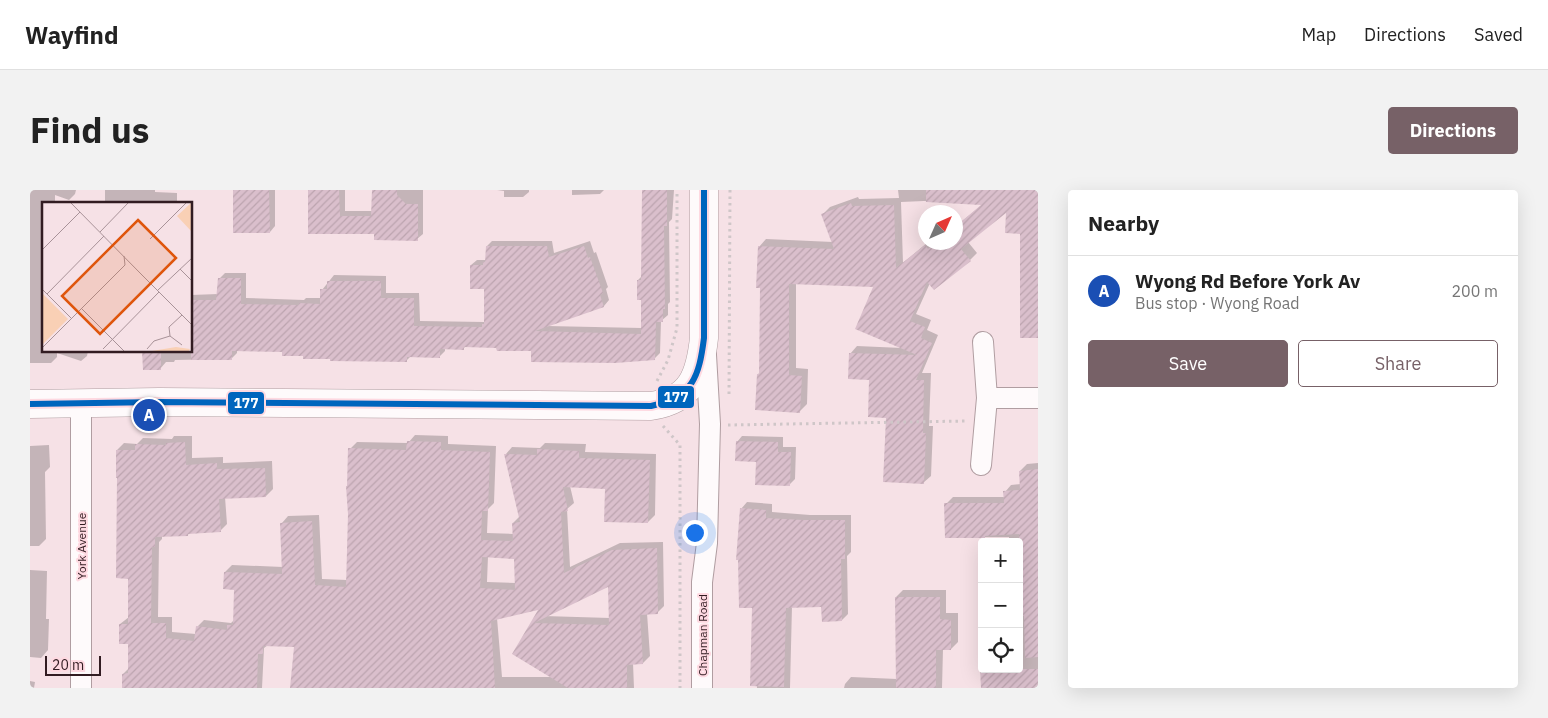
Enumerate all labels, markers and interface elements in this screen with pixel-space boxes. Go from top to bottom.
text: Wayfind [25,19,118,51]
text: Map [1301,23,1336,46]
text: Directions [1364,23,1446,46]
text: Saved [1474,23,1523,46]
text: Find us [30,107,149,153]
button: Directions [1388,107,1518,154]
inset map [42,202,192,352]
north arrow [918,205,963,250]
text: Nearby [1088,209,1159,237]
text: Wyong Rd Before York Av [1135,269,1360,293]
text: A [1099,281,1109,301]
text: 200 m [1451,281,1498,301]
text: Bus stop · Wyong Road [1135,293,1300,313]
button: Save [1088,340,1288,387]
button: Share [1298,340,1498,387]
line badge: 177 [657,385,695,409]
text: 177 [663,388,689,406]
line badge: 177 [227,391,265,415]
text: 177 [233,394,259,412]
pin: A [133,396,165,434]
street label: York Avenue [74,512,89,579]
your location [682,520,708,546]
map controls [978,538,1023,673]
button: + [978,538,1023,583]
button: − [978,583,1023,628]
street label: Chapman Road [695,594,710,676]
button: locate [978,628,1023,673]
scale bar [45,653,101,676]
text: 20 m [52,656,84,674]

